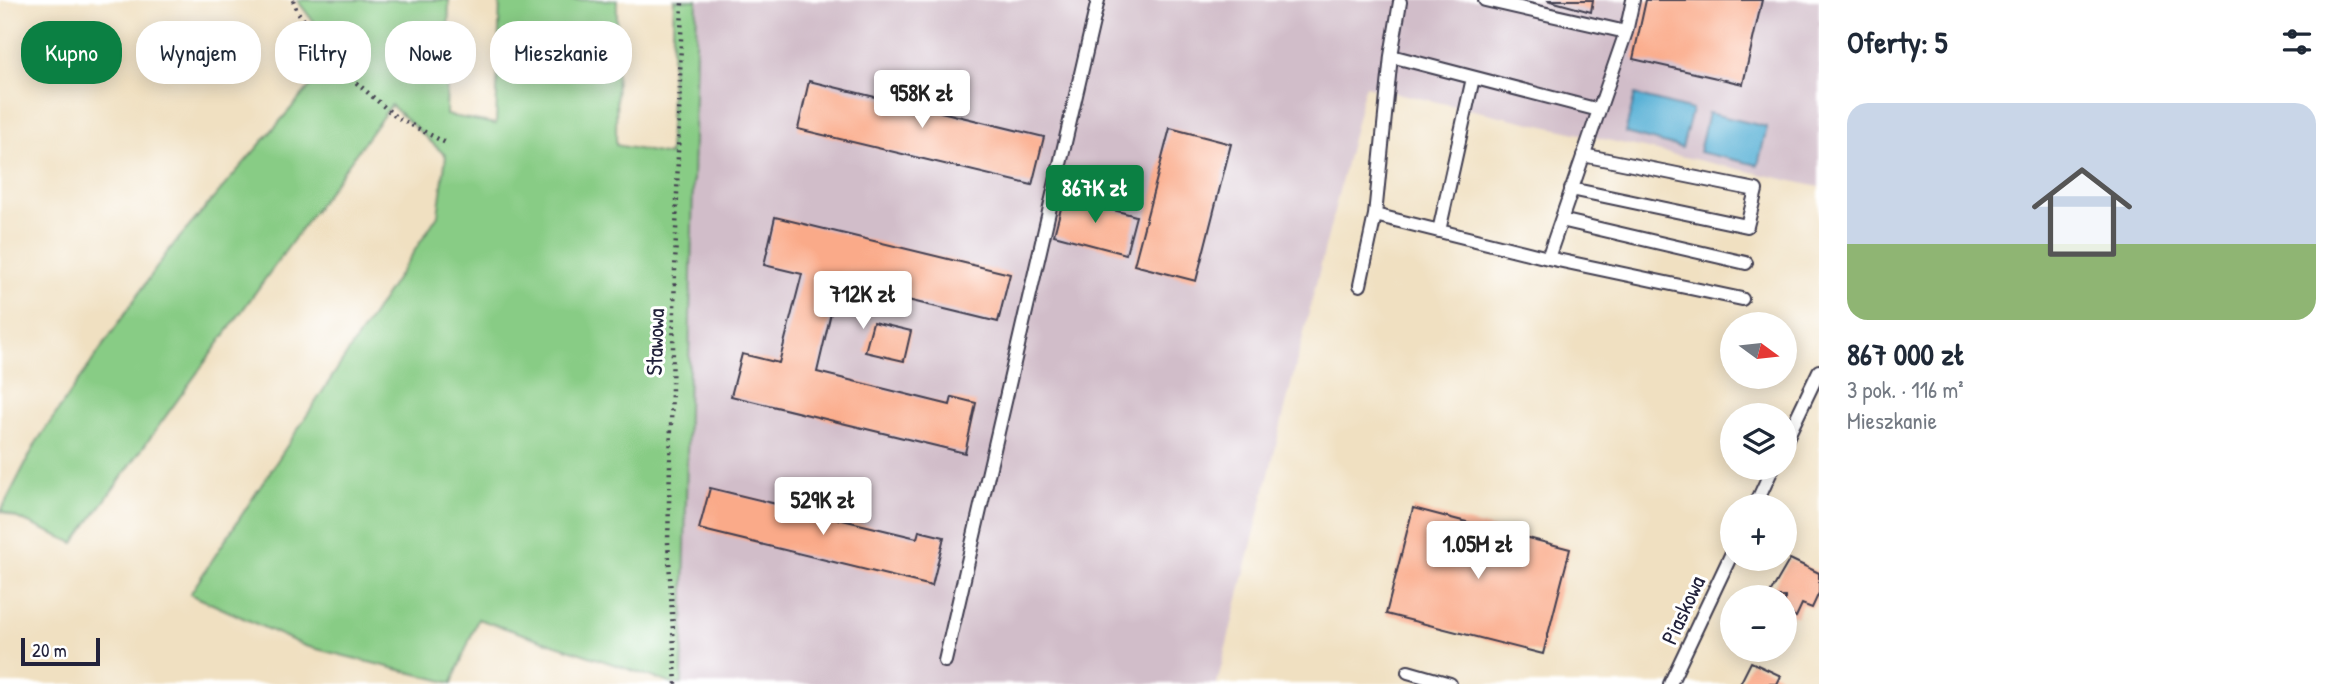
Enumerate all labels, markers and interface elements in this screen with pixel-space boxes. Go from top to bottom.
chip: Kupno [21,21,122,84]
chip: Wynajem [136,21,261,84]
chip: Filtry [275,21,371,84]
chip: Nowe [385,21,476,84]
chip: Mieszkanie [490,21,632,84]
text: Oferty: 5 [1847,22,1948,62]
icon: filters [2278,23,2316,61]
pin: 958K zł [857,71,987,130]
text: 958K zł [890,77,954,108]
icon: home [2019,149,2145,275]
pin: 867K zł [1030,166,1160,225]
text: 867K zł [1062,172,1128,203]
pin: 712K zł [798,272,928,331]
text: 712K zł [830,278,896,309]
street label: Stawowa [638,308,671,376]
north arrow [1720,312,1797,388]
map controls [1720,312,1797,662]
text: 867 000 zł [1847,334,1965,374]
text: 3 pok. · 116 m² [1847,374,1963,405]
button: layers [1720,403,1797,480]
text: Mieszkanie [1847,405,1937,436]
pin: 529K zł [758,477,888,537]
text: 529K zł [791,484,855,515]
button: + [1720,494,1797,571]
pin: 1.05M zł [1406,522,1550,581]
text: 1.05M zł [1443,528,1513,559]
street label: Piaskowa [1653,570,1712,649]
button: − [1720,585,1797,662]
scale bar [21,635,100,667]
text: 20 m [32,637,67,663]

